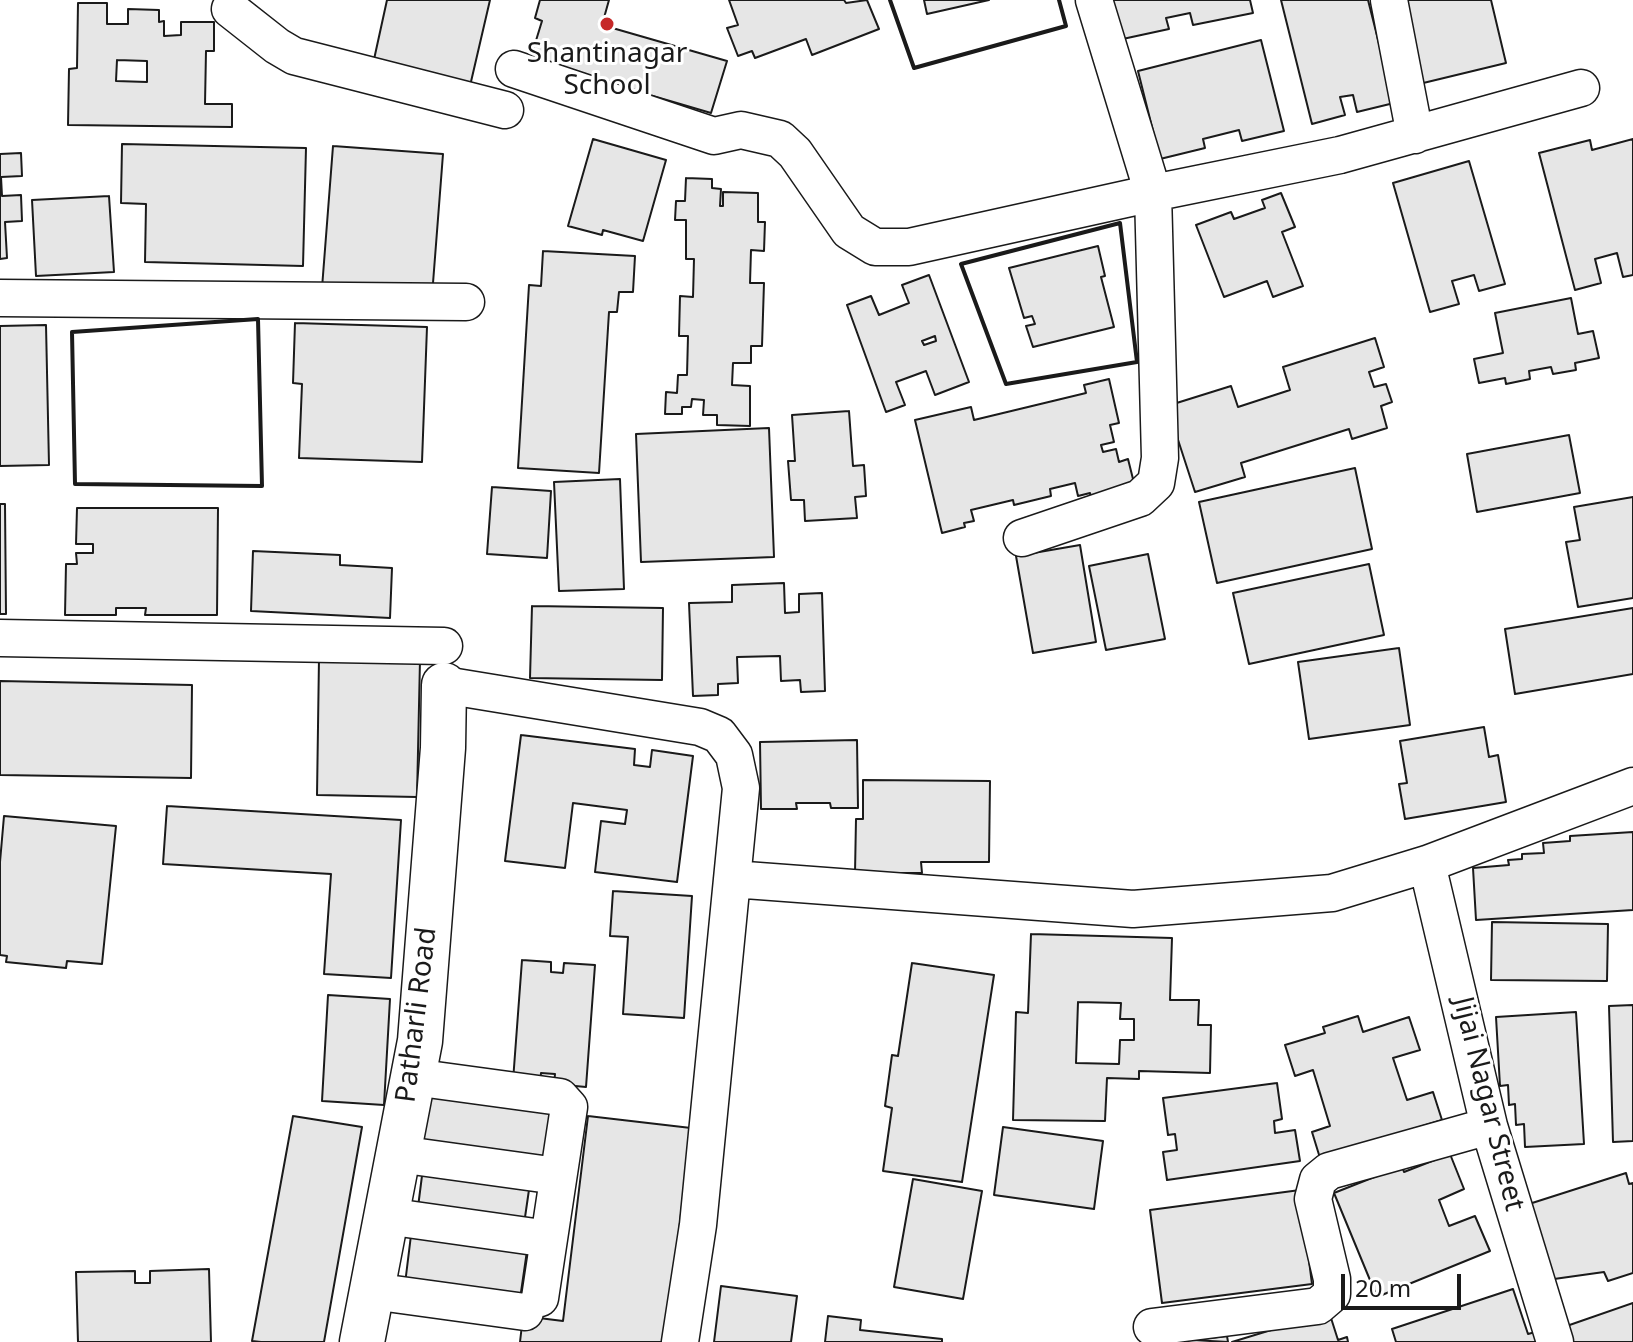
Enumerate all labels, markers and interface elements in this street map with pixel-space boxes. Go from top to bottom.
marker: Shantinagar School [598,15,616,33]
place label: Shantinagar School [527,37,687,103]
street label: Patharli Road [390,925,444,1105]
street label: Jijai Nagar Street [1445,994,1531,1214]
scale bar [1345,1258,1465,1308]
text: 20 m [1355,1271,1411,1304]

